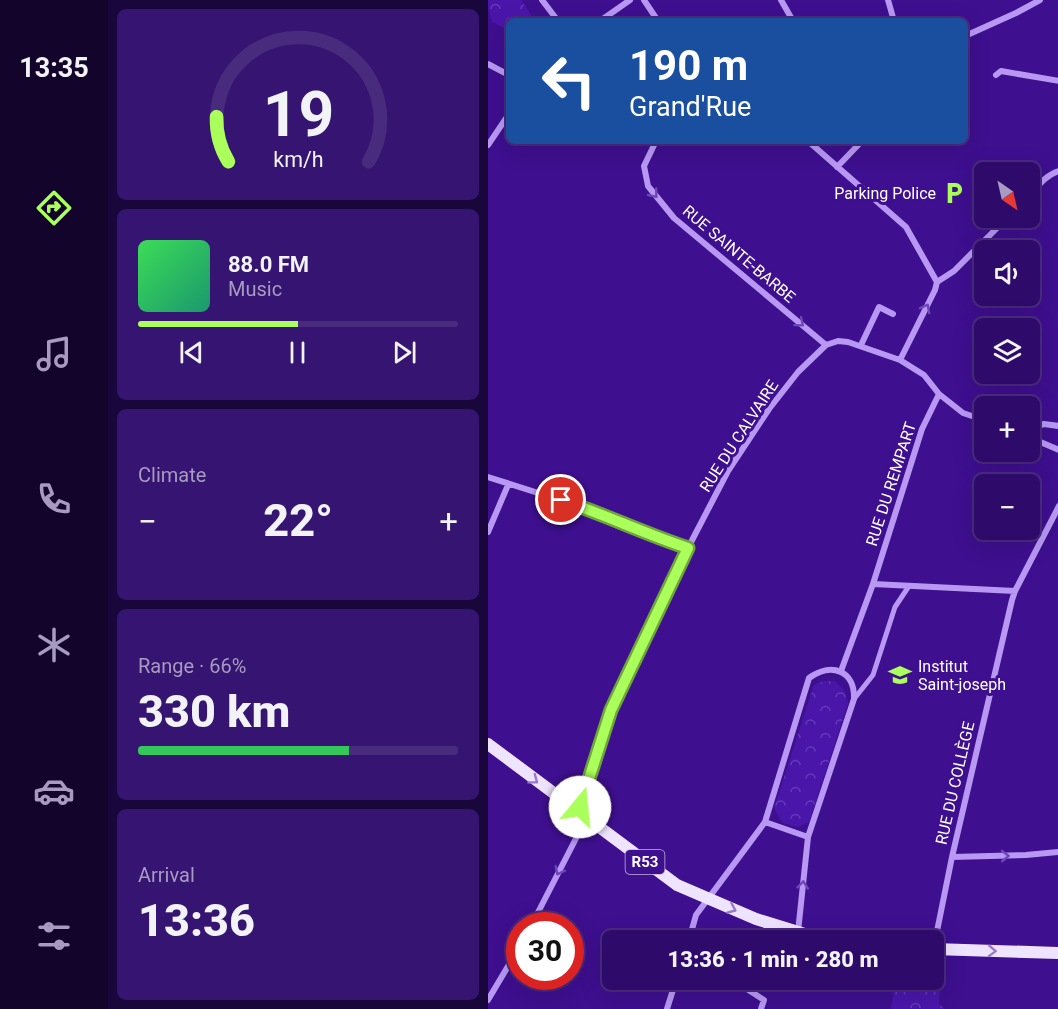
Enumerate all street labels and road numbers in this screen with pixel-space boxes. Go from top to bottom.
street label: RUE SAINTE-BARBE [679,201,799,307]
street label: RUE DU CALVAIRE [696,376,782,496]
street label: RUE DU REMPART [862,419,920,548]
street label: RUE DU COLLÈGE [932,720,978,846]
road number: R53 [626,850,664,874]

